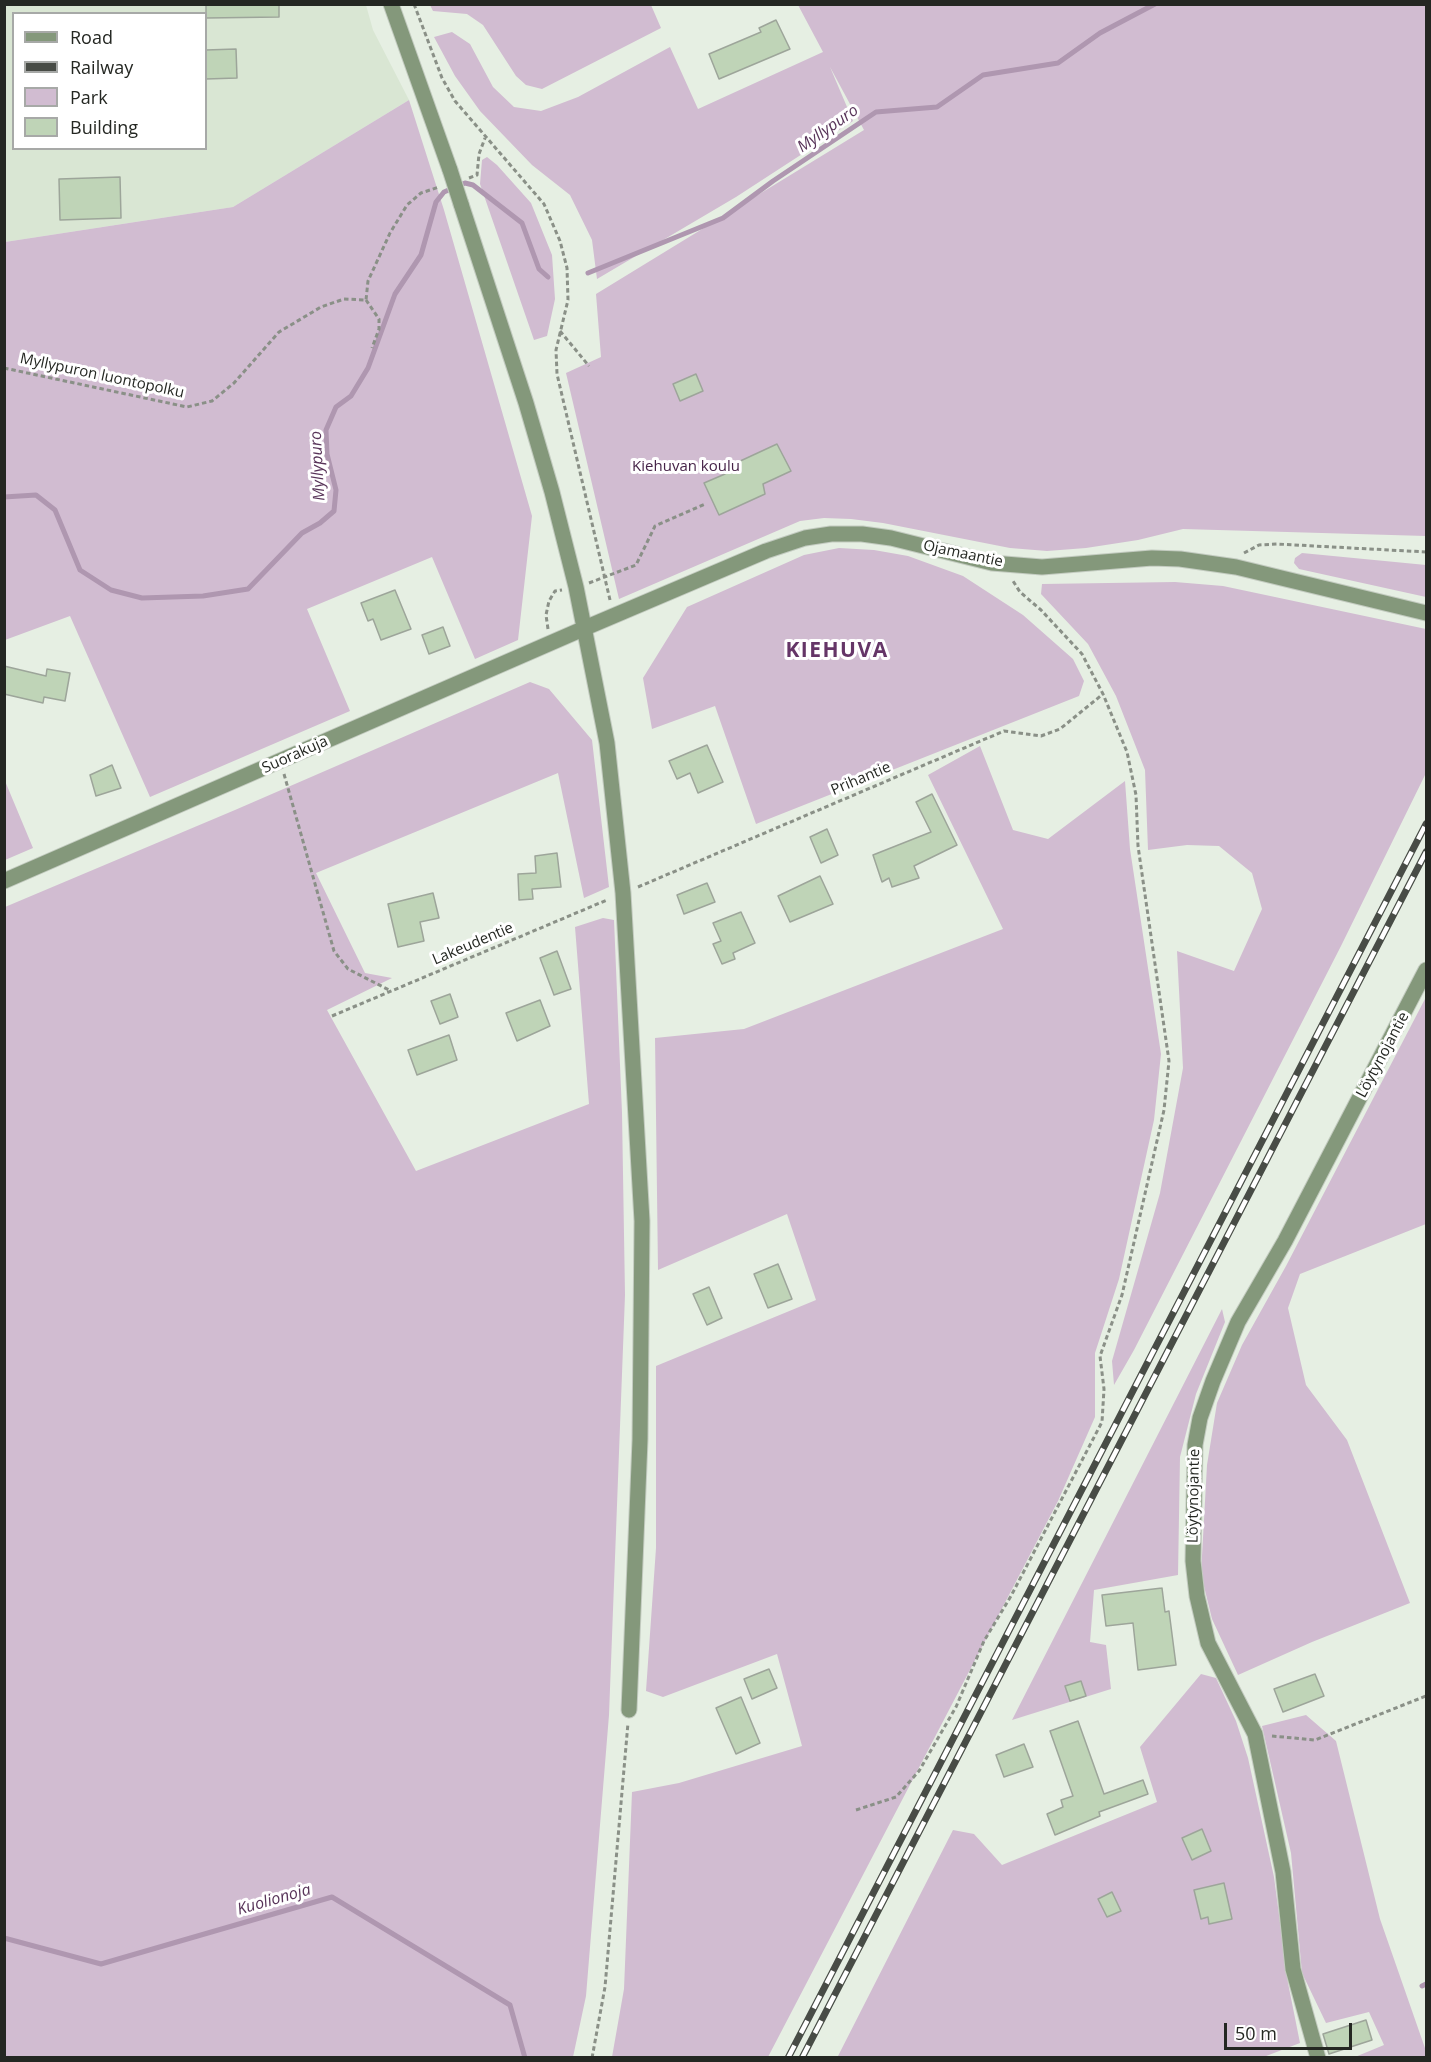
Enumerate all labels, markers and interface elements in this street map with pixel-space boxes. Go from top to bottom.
legend [12,12,207,150]
text: Road [70,25,113,49]
text: Railway [70,55,133,79]
text: Park [70,85,108,109]
water label: Myllypuro [794,101,862,157]
text: Building [70,115,138,139]
street label: Myllypuron luontopolku [18,350,186,402]
water label: Myllypuro [307,431,329,501]
park label: Kiehuvan koulu [632,458,740,476]
street label: Ojamaantie [921,537,1005,571]
district label: KIEHUVA [785,638,889,664]
street label: Suorakuja [259,733,331,777]
street label: Prihantie [828,758,894,800]
street label: Lakeudentie [430,919,516,969]
street label: Löytynojantie [1353,1009,1413,1101]
street label: Löytynojantie [1184,1449,1204,1543]
water label: Kuolionoja [235,1880,313,1920]
scale bar [1227,2011,1354,2049]
text: 50 m [1235,2021,1277,2045]

